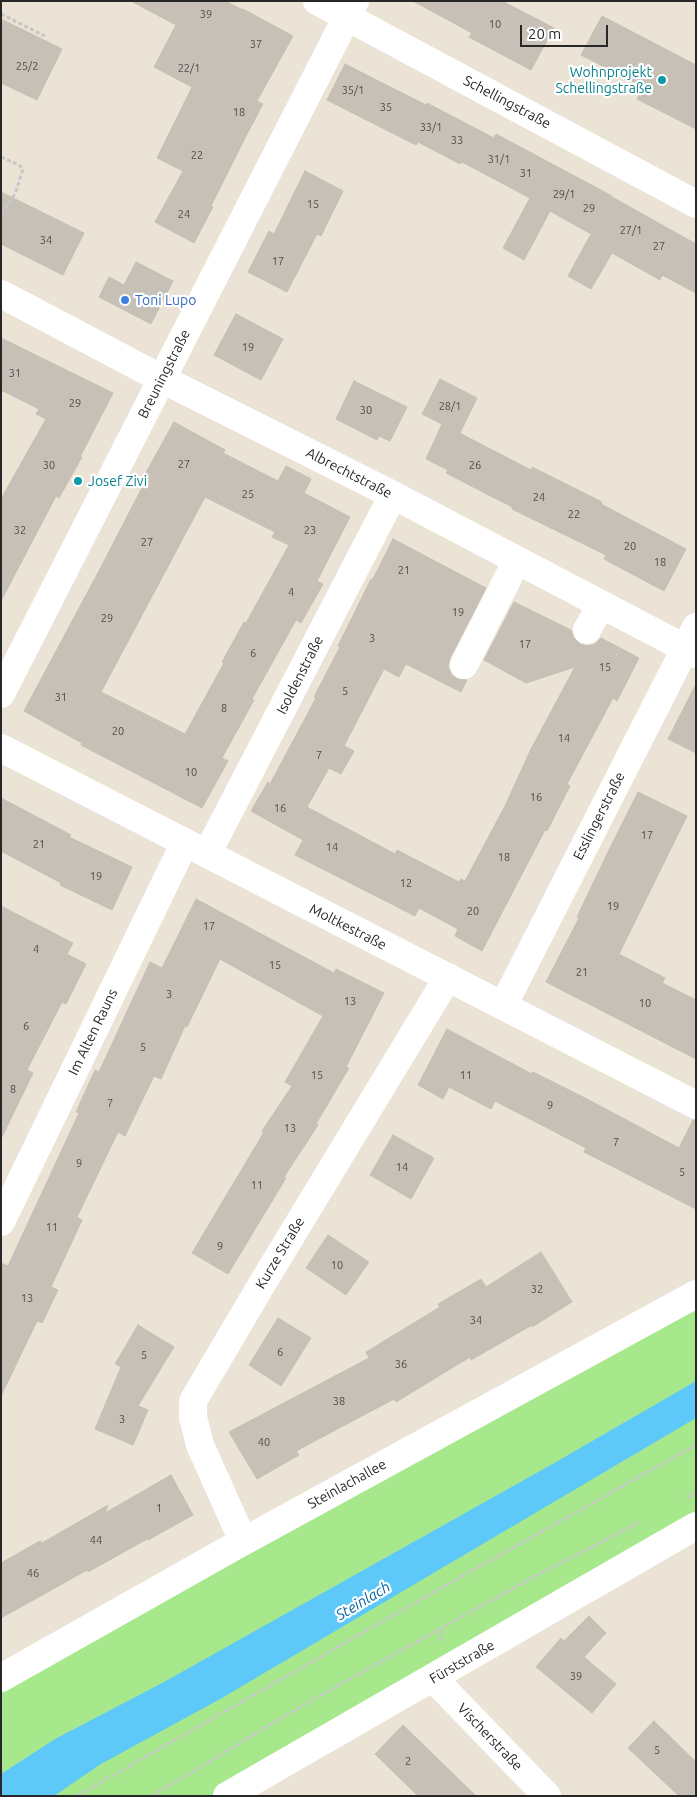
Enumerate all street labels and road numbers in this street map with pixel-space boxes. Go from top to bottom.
street label: Schellingstraße [460,72,554,132]
street label: Breuningstraße [134,327,194,421]
street label: Albrechtstraße [303,444,395,502]
street label: Isoldenstraße [273,633,327,717]
street label: Esslingerstraße [570,769,628,863]
street label: Moltkestraße [307,900,389,954]
street label: Im Alten Rauns [65,986,121,1078]
street label: Kurze Straße [252,1214,308,1292]
street label: Steinlachallee [305,1455,389,1513]
street label: Fürststraße [427,1637,497,1687]
street label: Vischerstraße [454,1700,526,1774]

